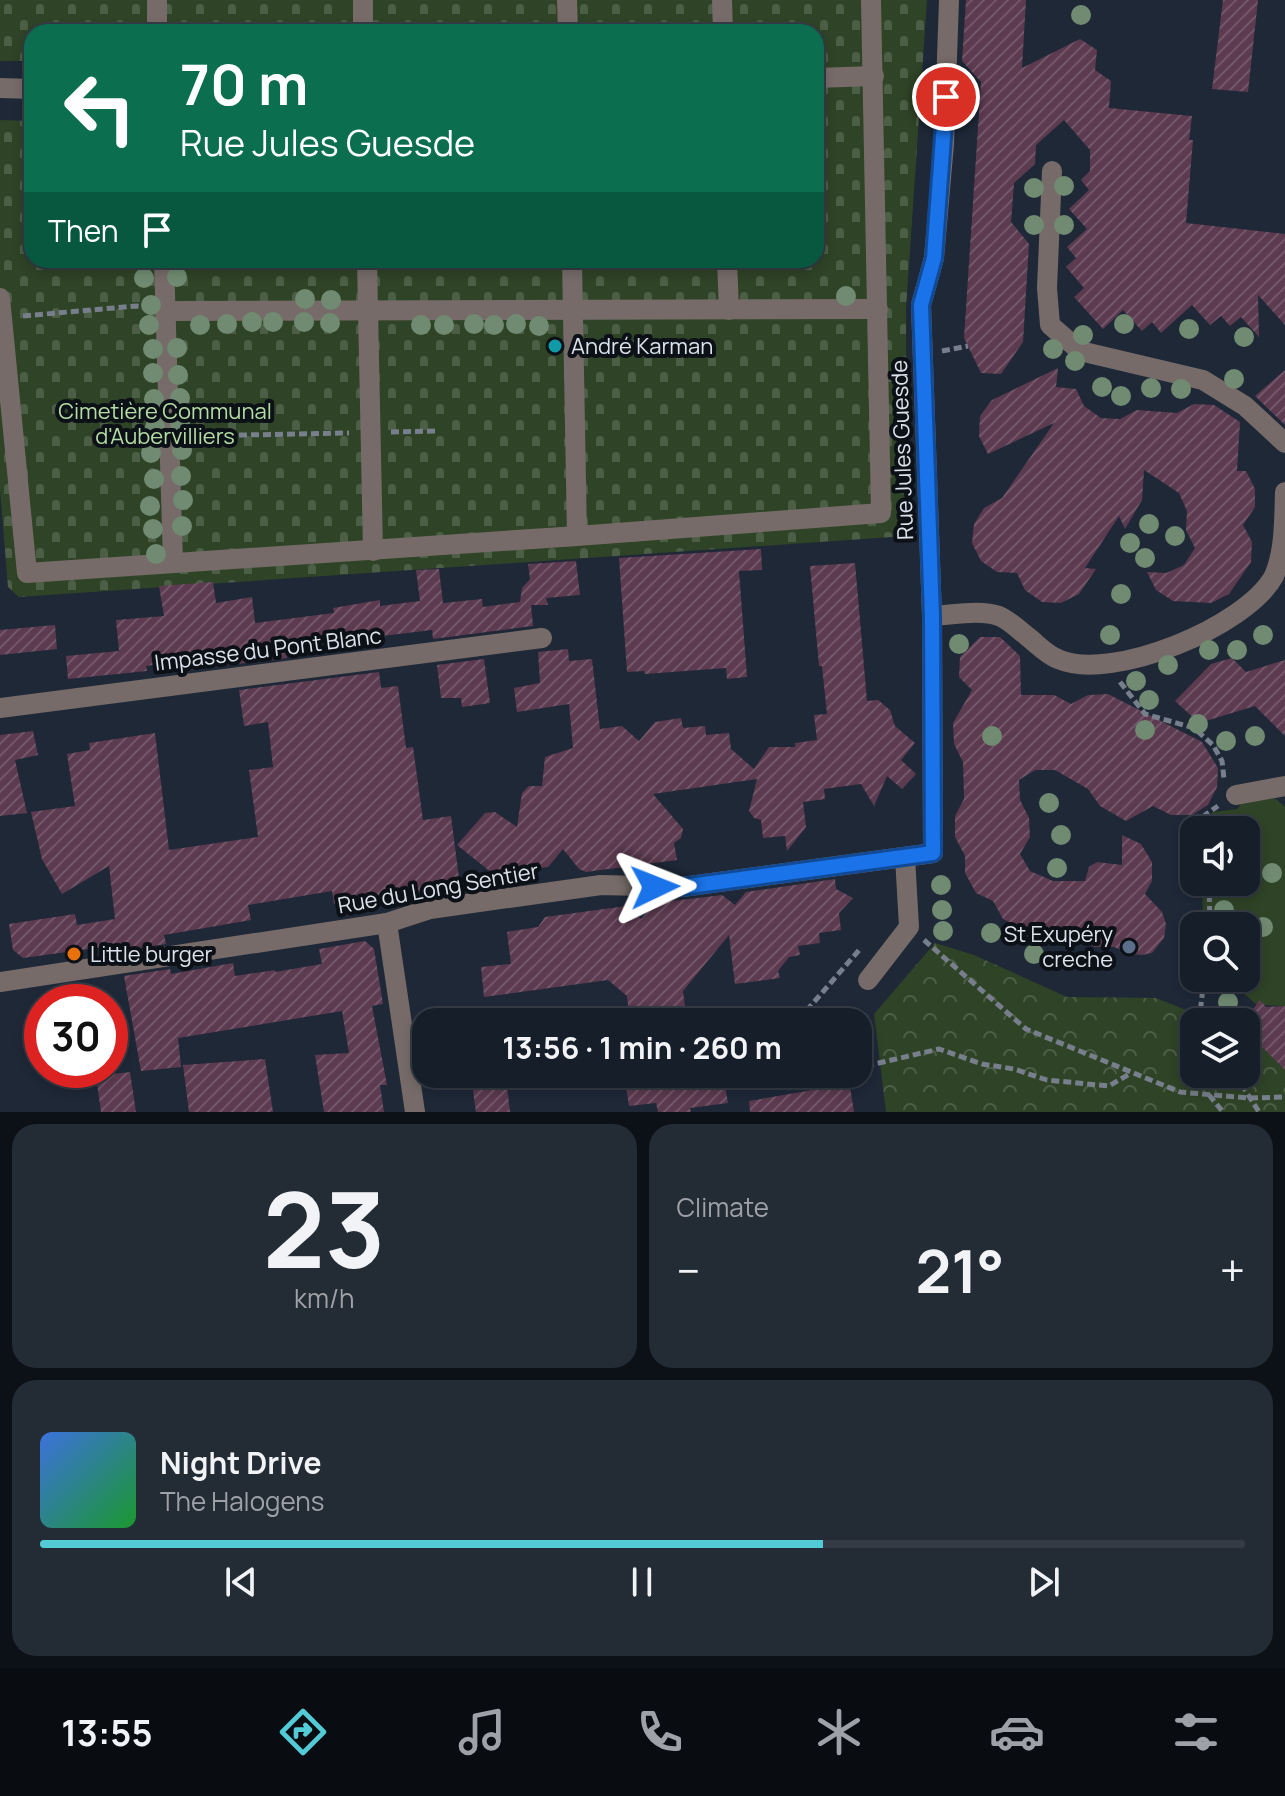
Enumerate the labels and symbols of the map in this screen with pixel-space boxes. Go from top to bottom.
pin [912,63,980,131]
place label: André Karman [571,331,713,361]
marker: André Karman [546,337,564,355]
street label: Rue Jules Guesde [884,359,920,541]
park label: Cimetière Communal d'Aubervilliers [58,396,272,451]
street label: Impasse du Pont Blanc [153,620,383,678]
position arrow [613,845,697,929]
street label: Rue du Long Sentier [335,856,541,920]
place label: St Exupéry creche [1004,919,1113,974]
marker: St Exupéry creche [1120,938,1138,956]
place label: Little burger [90,939,213,969]
marker: Little burger [65,945,83,963]
speed limit sign: 30 [24,984,128,1088]

